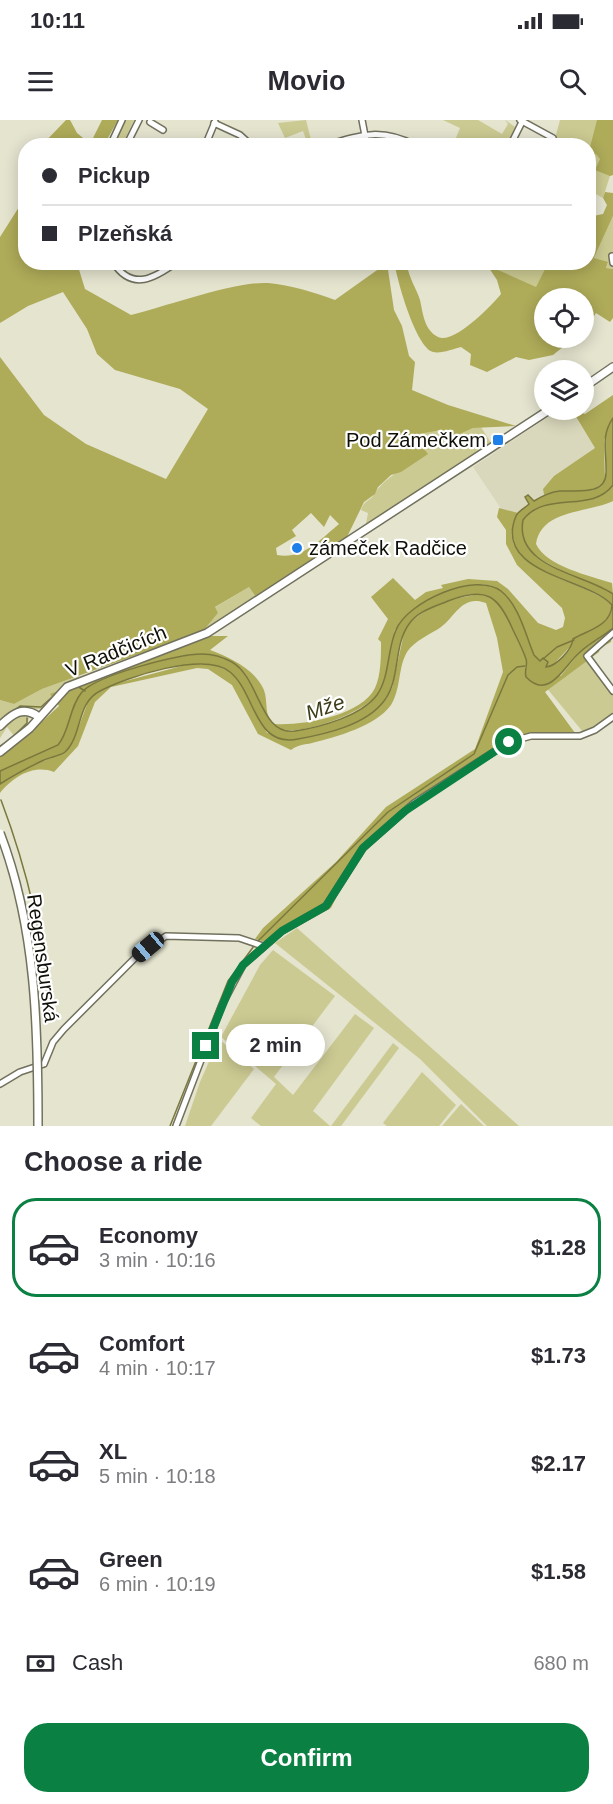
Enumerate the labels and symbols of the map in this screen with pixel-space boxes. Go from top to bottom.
place label: Pod Zámečkem [346,429,486,451]
marker: Pod Zámečkem [491,433,505,447]
place label: zámeček Radčice [309,537,467,559]
marker: zámeček Radčice [290,541,304,555]
street label: V Radčicích [62,621,170,681]
water label: Mže [302,690,348,724]
route start [495,728,522,755]
street label: Regensburská [23,893,63,1024]
car [128,929,168,965]
callout: 2 min [227,1025,326,1067]
route end [192,1032,219,1059]

